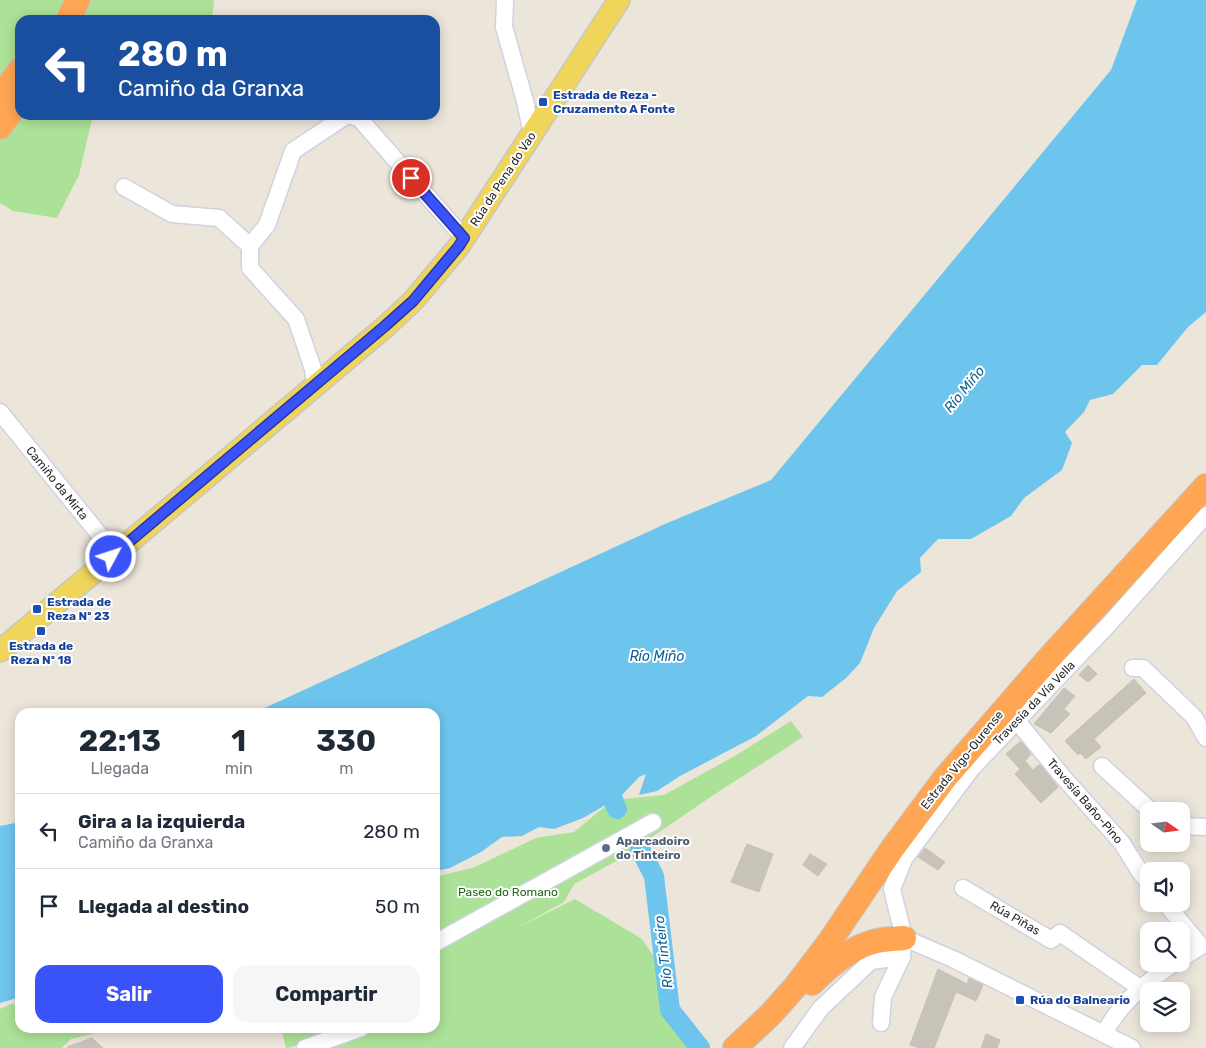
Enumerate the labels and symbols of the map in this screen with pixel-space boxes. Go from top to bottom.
place label: Estrada de Reza - Cruzamento A Fonte [553,88,675,116]
marker: Estrada de Reza - Cruzamento A Fonte [537,96,549,108]
street label: Rúa da Pena do Vao [467,129,539,229]
pin [390,157,432,199]
water label: Río Miño [940,363,988,416]
street label: Camiño da Mirta [23,444,91,522]
position arrow [84,530,136,582]
place label: Estrada de Reza Nº 23 [47,595,111,623]
marker: Estrada de Reza Nº 23 [31,603,43,615]
marker: Estrada de Reza Nº 18 [35,625,47,637]
place label: Estrada de Reza Nº 18 [9,639,73,667]
water label: Río Miño [629,648,685,665]
street label: Travesía da Vía Vella [990,658,1078,748]
street label: Estrada Vigo-Ourense [918,708,1006,812]
street label: Travesía Baño-Pino [1044,756,1126,846]
north arrow [1140,802,1190,852]
place label: Aparcadoiro do Tinteiro [616,834,690,862]
marker: Aparcadoiro do Tinteiro [600,842,612,854]
park label: Paseo do Romano [458,885,558,899]
street label: Rúa Piñas [988,898,1042,938]
water label: Río Tinteiro [651,915,676,989]
place label: Rúa do Balneario [1030,993,1130,1007]
marker: Rúa do Balneario [1014,994,1026,1006]

